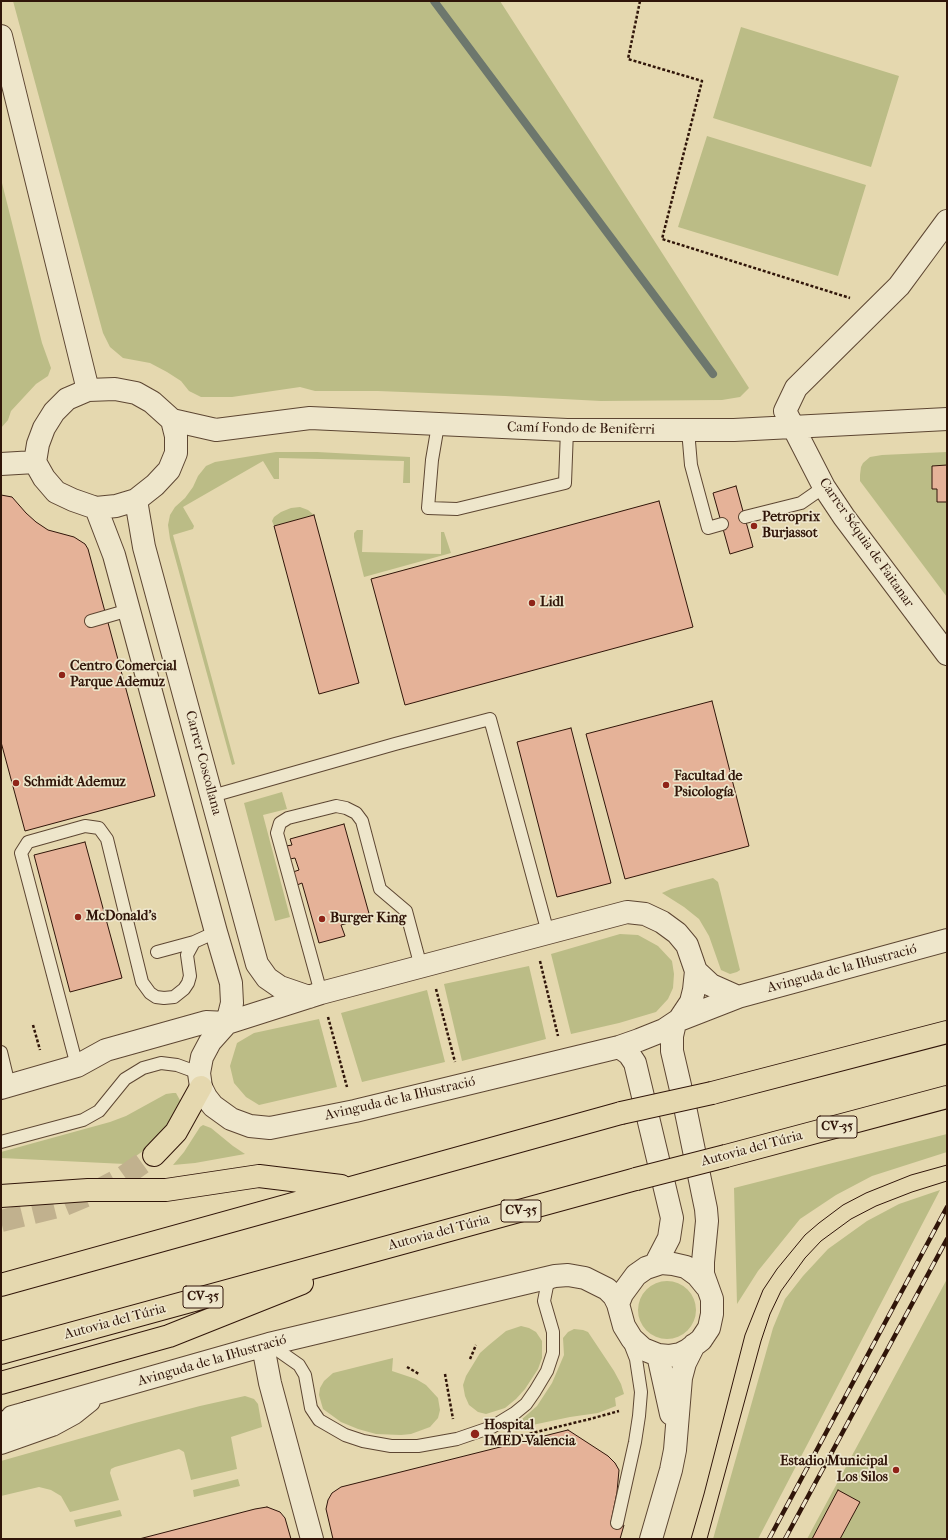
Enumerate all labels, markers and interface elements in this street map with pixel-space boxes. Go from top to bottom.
street label: Camí Fondo de Beniferri [507,419,655,439]
street label: Carrer Séquia de Faitanar [815,475,917,611]
place label: Petroprix Burjassot [762,510,820,542]
marker: Petroprix Burjassot [749,521,759,531]
place label: Lidl [540,595,564,611]
marker: Lidl [527,598,537,608]
place label: Centro Comercial Parque Ademuz [70,659,177,692]
marker: Centro Comercial Parque Ademuz [57,670,67,680]
street label: Carrer Coscollana [181,709,225,817]
place label: Facultad de Psicología [674,769,742,802]
place label: Schmidt Ademuz [24,775,126,791]
marker: Schmidt Ademuz [11,778,21,788]
marker: Facultad de Psicología [661,780,671,790]
place label: McDonald's [86,909,157,925]
place label: Burger King [330,911,406,927]
marker: McDonald's [73,912,83,922]
marker: Burger King [317,914,327,924]
street label: Avinguda de la Il·lustració [765,941,919,997]
street label: Avinguda de la Il·lustració [323,1073,477,1125]
road number: CV-35 [817,1116,857,1138]
street label: Autovia del Túria [699,1127,805,1171]
road number: CV-35 [501,1200,541,1222]
street label: Autovia del Túria [386,1211,492,1255]
road number: CV-35 [183,1286,223,1308]
street label: Autovia del Túria [62,1300,168,1344]
street label: Avinguda de la Il·lustració [136,1332,288,1390]
place label: Hospital IMED-Valencia [484,1418,575,1450]
marker: Hospital IMED-Valencia [469,1428,481,1440]
place label: Estadio Municipal Los Silos [780,1454,888,1486]
marker: Estadio Municipal Los Silos [891,1465,901,1475]

